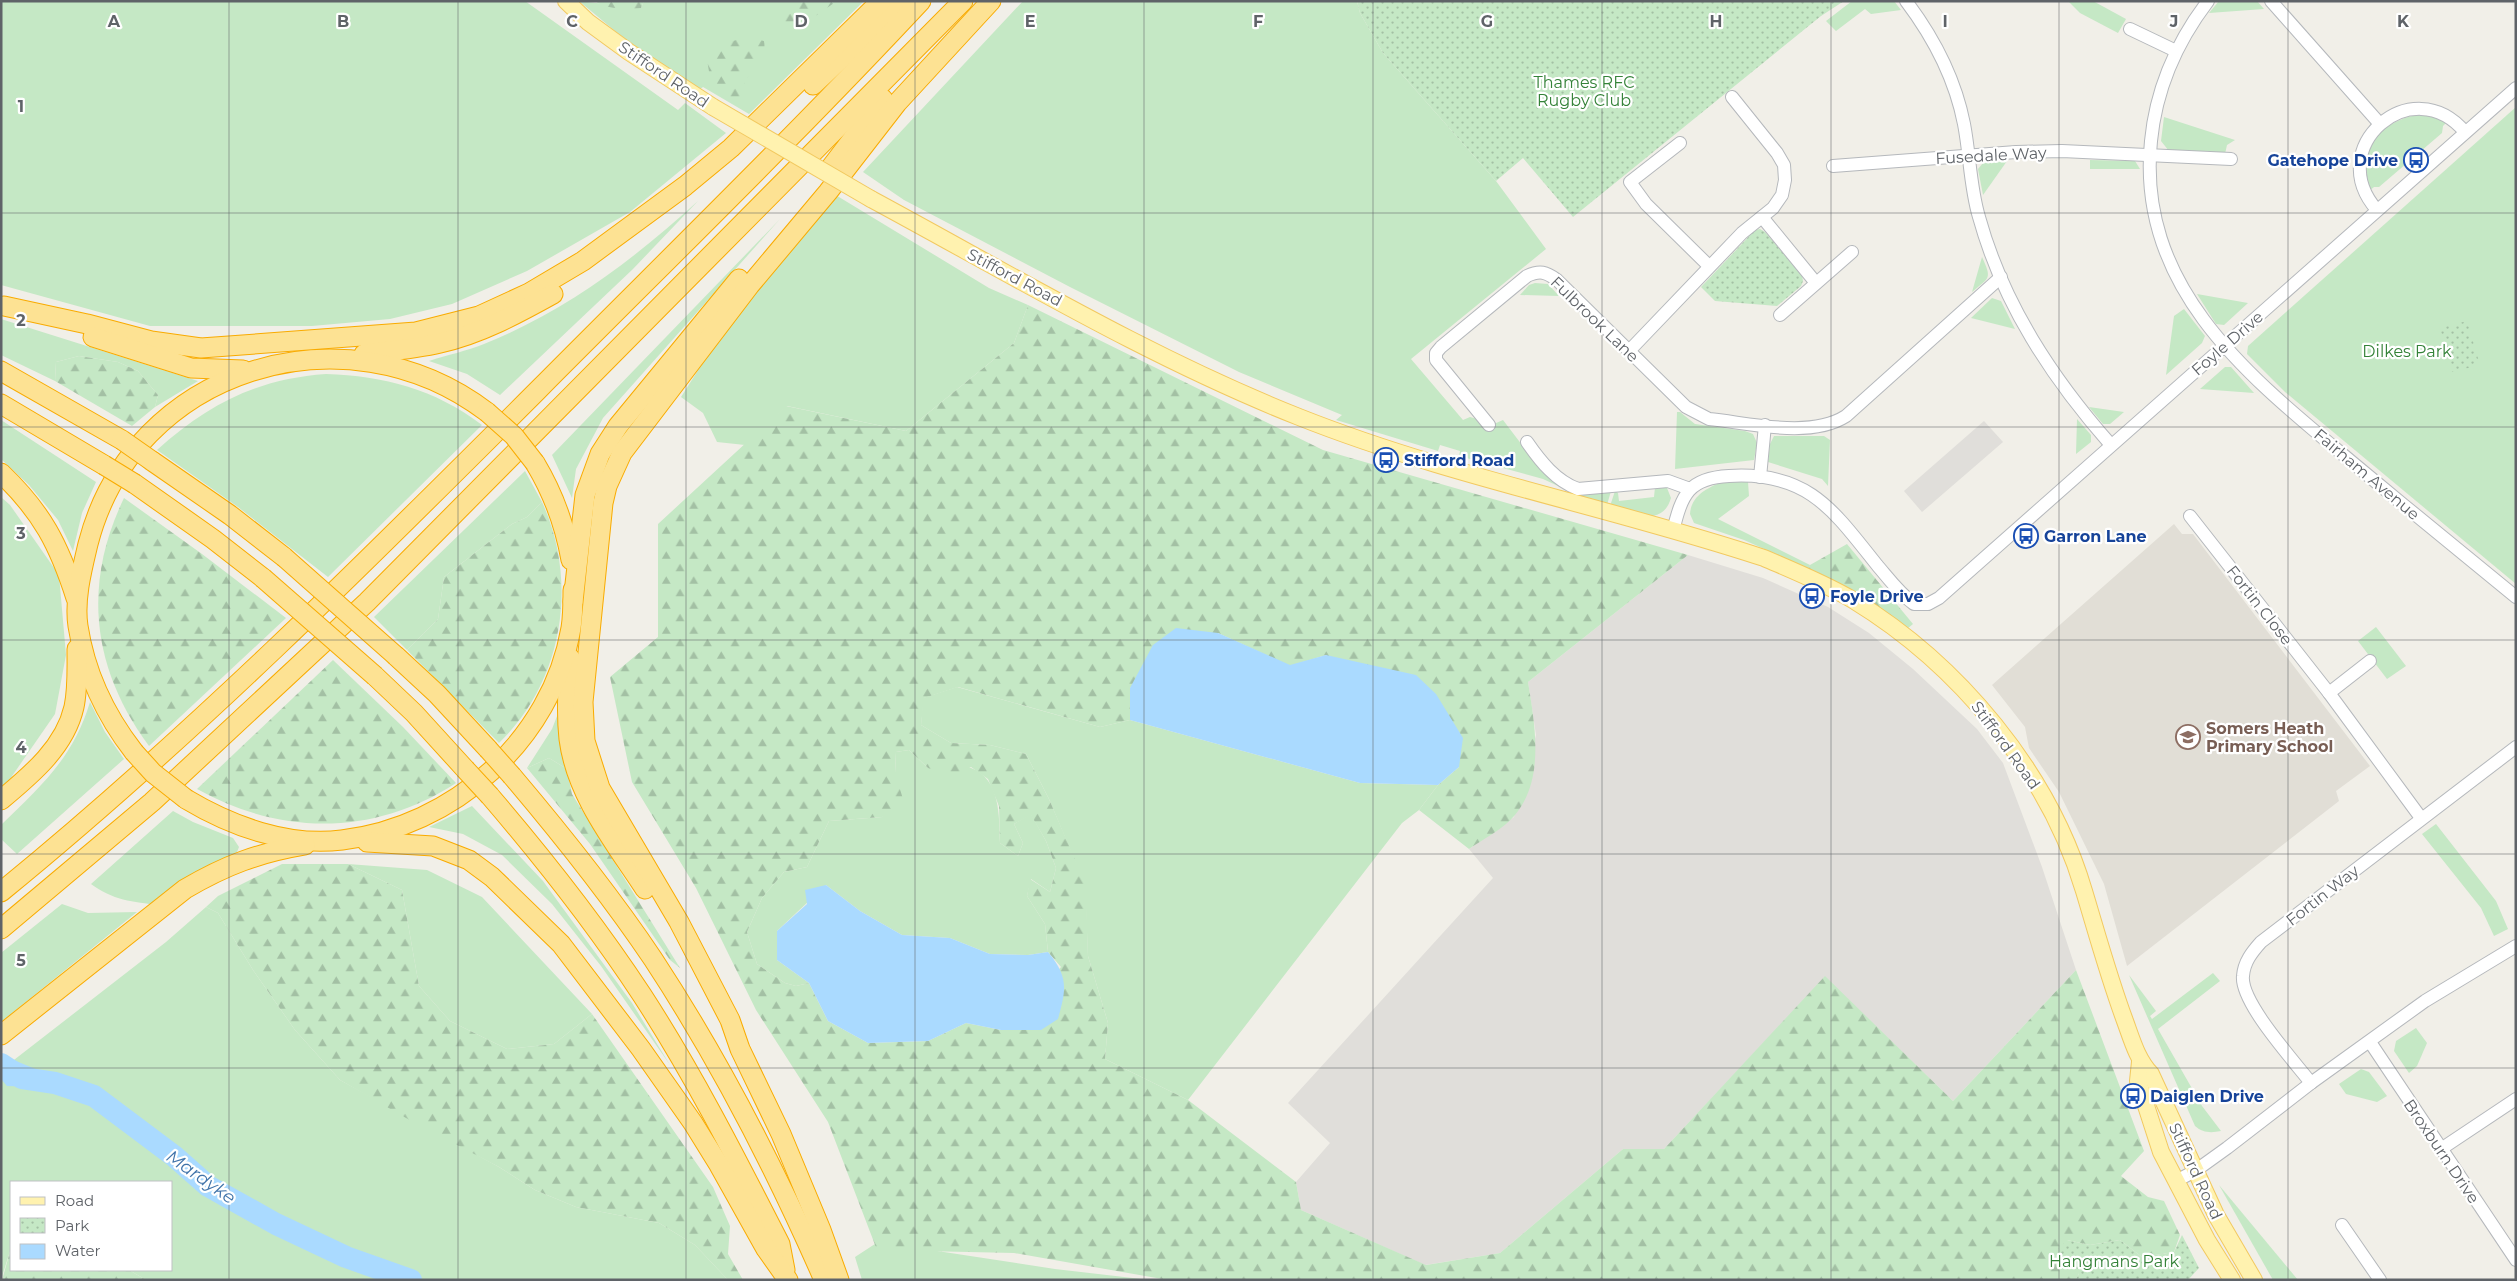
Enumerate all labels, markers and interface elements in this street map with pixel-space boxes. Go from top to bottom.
text: A [107,12,121,31]
text: B [337,12,349,31]
text: C [566,12,578,31]
text: D [794,12,808,31]
text: E [1025,12,1035,31]
text: F [1253,12,1263,31]
text: G [1481,12,1493,31]
text: H [1710,12,1722,31]
text: I [1942,12,1948,31]
text: J [2169,12,2178,31]
text: K [2397,12,2410,31]
street label: Stifford Road [615,37,712,112]
park label: Thames RFC Rugby Club [1534,73,1634,110]
text: 1 [18,97,24,116]
street label: Fusedale Way [1935,143,2047,168]
bus stop icon: Gatehope Drive [2403,147,2429,173]
place label: Gatehope Drive [2267,151,2398,170]
street label: Stifford Road [964,245,1065,310]
street label: Fulbrook Lane [1547,273,1643,366]
street label: Foyle Drive [2188,307,2267,380]
text: 2 [16,311,26,330]
park label: Dilkes Park [2362,342,2452,361]
street label: Fairham Avenue [2310,425,2423,524]
bus stop icon: Stifford Road [1373,447,1399,473]
place label: Stifford Road [1404,451,1514,470]
bus stop icon: Garron Lane [2013,523,2039,549]
text: 3 [15,524,26,543]
place label: Garron Lane [2044,527,2147,546]
street label: Fortin Close [2223,562,2296,649]
bus stop icon: Foyle Drive [1799,583,1825,609]
place label: Foyle Drive [1830,587,1924,606]
street label: Stifford Road [1967,697,2044,793]
place label: Somers Heath Primary School [2206,719,2333,756]
school or university icon: Somers Heath Primary School [2175,724,2201,750]
text: 4 [15,738,27,757]
street label: Fortin Way [2282,861,2363,930]
text: 5 [16,951,26,970]
bus stop icon: Daiglen Drive [2120,1083,2146,1109]
place label: Daiglen Drive [2150,1087,2264,1106]
street label: Broxburn Drive [2400,1096,2483,1207]
street label: Stifford Road [2165,1120,2226,1223]
water label: Mardyke [162,1145,240,1209]
legend [10,1181,172,1271]
text: Road [55,1191,94,1210]
text: Park [55,1216,89,1235]
text: Water [55,1241,101,1260]
park label: Hangmans Park [2049,1252,2179,1271]

